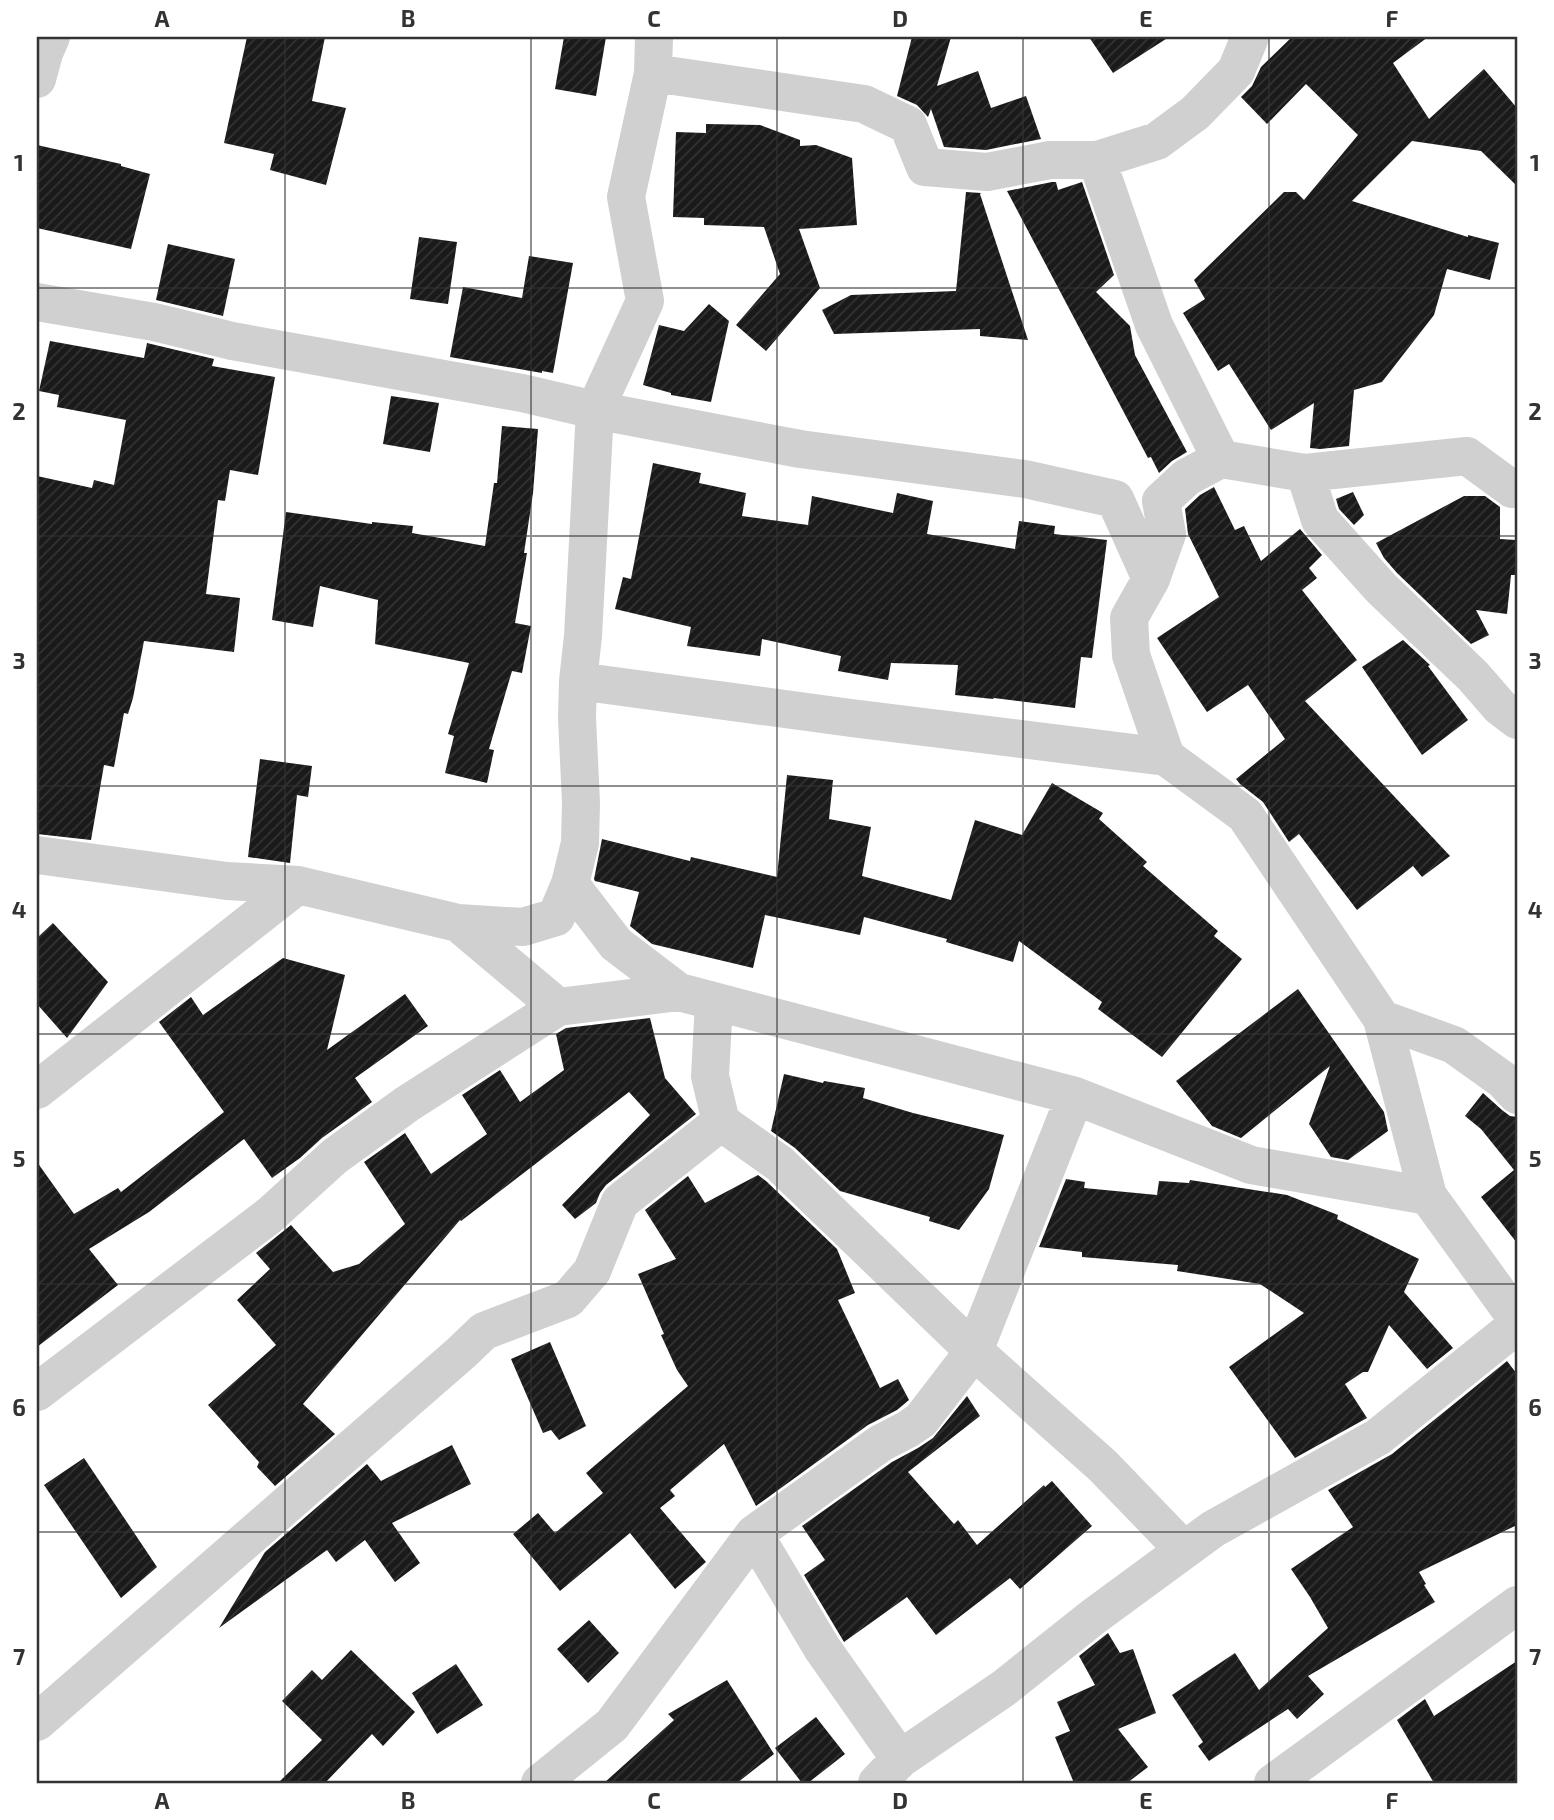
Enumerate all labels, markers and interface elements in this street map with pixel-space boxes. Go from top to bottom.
text: A [154,4,170,32]
text: B [401,4,415,32]
text: C [647,4,661,32]
text: D [892,4,908,32]
text: E [1139,4,1153,32]
text: F [1386,4,1399,32]
text: 1 [14,148,24,176]
text: 1 [1530,148,1540,176]
text: 2 [12,397,26,425]
text: 2 [1528,397,1542,425]
text: 3 [12,646,26,674]
text: 3 [1528,646,1542,674]
text: 4 [12,895,26,923]
text: 4 [1528,895,1542,923]
text: 5 [13,1144,25,1172]
text: 5 [1529,1144,1541,1172]
text: 6 [12,1393,26,1421]
text: 6 [1528,1393,1542,1421]
text: 7 [13,1642,25,1670]
text: 7 [1529,1642,1541,1670]
text: A [154,1786,170,1814]
text: B [401,1786,415,1814]
text: C [647,1786,661,1814]
text: D [892,1786,908,1814]
text: E [1139,1786,1153,1814]
text: F [1386,1786,1399,1814]

